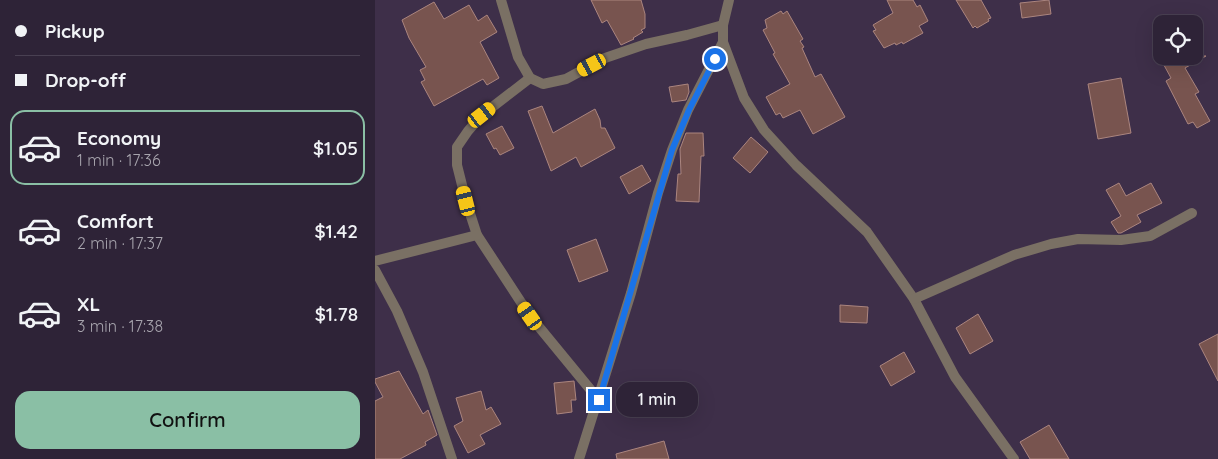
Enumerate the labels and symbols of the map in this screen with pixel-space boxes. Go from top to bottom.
route start [704,48,726,70]
car [575,51,608,79]
car [465,100,498,130]
car [455,185,476,217]
car [515,299,544,333]
callout: 1 min [617,382,699,418]
route end [588,389,610,411]

